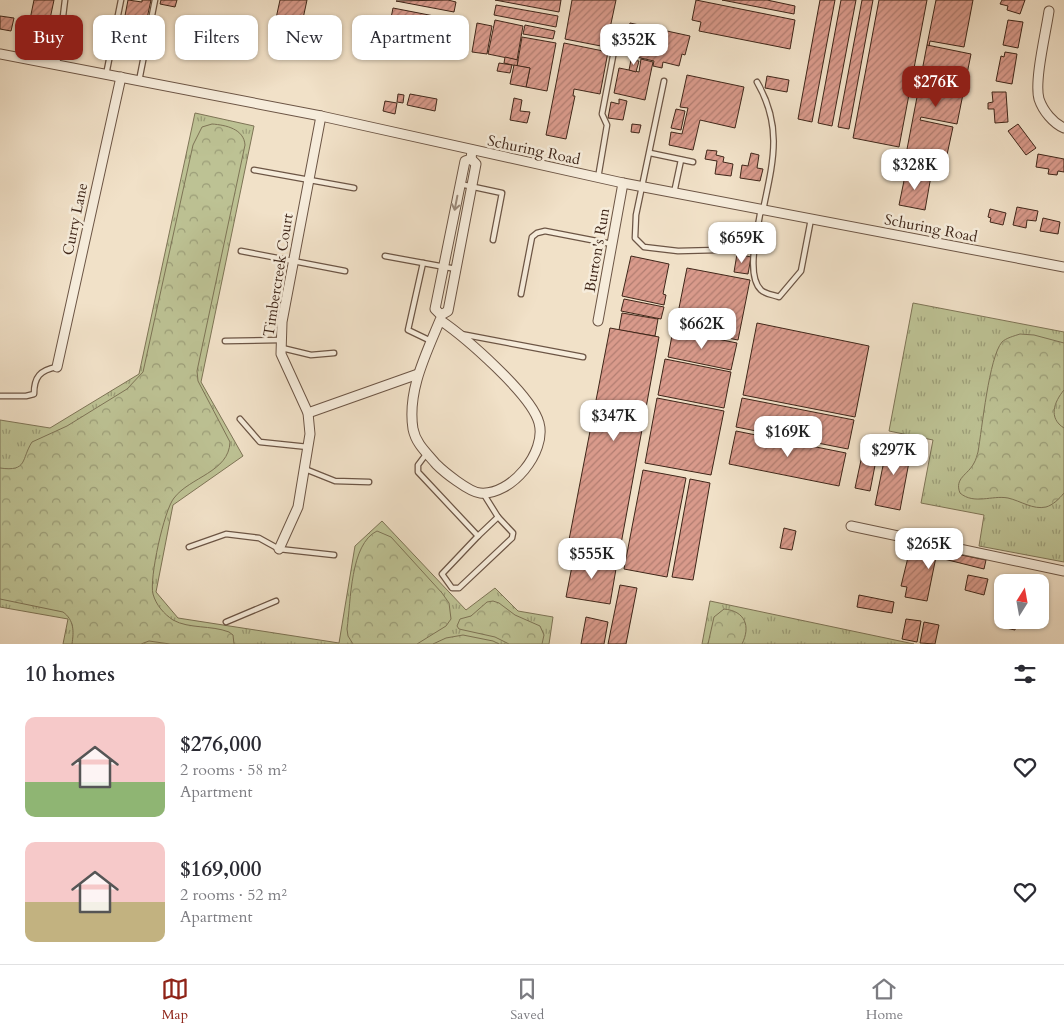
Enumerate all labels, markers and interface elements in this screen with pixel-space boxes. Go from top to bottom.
chip: Buy [15,15,83,60]
chip: Rent [93,15,165,60]
chip: Filters [175,15,258,60]
chip: New [268,15,342,60]
chip: Apartment [352,15,469,60]
pin: $352K [599,23,669,66]
text: $352K [611,29,657,51]
pin: $276K [901,66,971,108]
text: $276K [913,71,959,93]
street label: Schuring Road [486,130,582,170]
pin: $328K [880,148,950,191]
text: $328K [892,154,938,176]
street label: Curry Lane [58,181,92,257]
one-way arrow [451,194,461,210]
street label: Burton's Run [580,206,614,294]
street label: Schuring Road [883,209,979,247]
street label: Timbercreek Court [258,212,298,338]
pin: $659K [707,222,777,264]
text: $659K [719,227,765,249]
pin: $662K [667,308,737,350]
text: $662K [679,313,725,335]
pin: $347K [579,400,649,442]
text: $347K [591,405,637,427]
pin: $169K [753,416,823,458]
text: $169K [765,421,811,443]
pin: $297K [859,434,929,476]
text: $297K [871,439,917,461]
pin: $265K [894,528,964,570]
text: $265K [906,533,952,555]
pin: $555K [557,538,627,580]
text: $555K [569,543,615,565]
north arrow [994,574,1049,629]
map controls [994,574,1049,629]
text: 10 homes [25,660,115,689]
icon: filters [1011,660,1039,688]
text: $276,000 [180,730,261,759]
icon: home [65,737,125,797]
icon: heart [1011,753,1039,781]
text: 2 rooms · 58 m² [180,759,287,781]
text: Apartment [180,781,253,803]
text: $169,000 [180,855,261,884]
icon: home [65,862,125,922]
icon: heart [1011,878,1039,906]
text: 2 rooms · 52 m² [180,884,287,906]
text: Apartment [180,906,253,928]
tab: Map [161,975,189,1024]
tab: Saved [510,975,544,1024]
tab: Home [866,975,903,1024]

